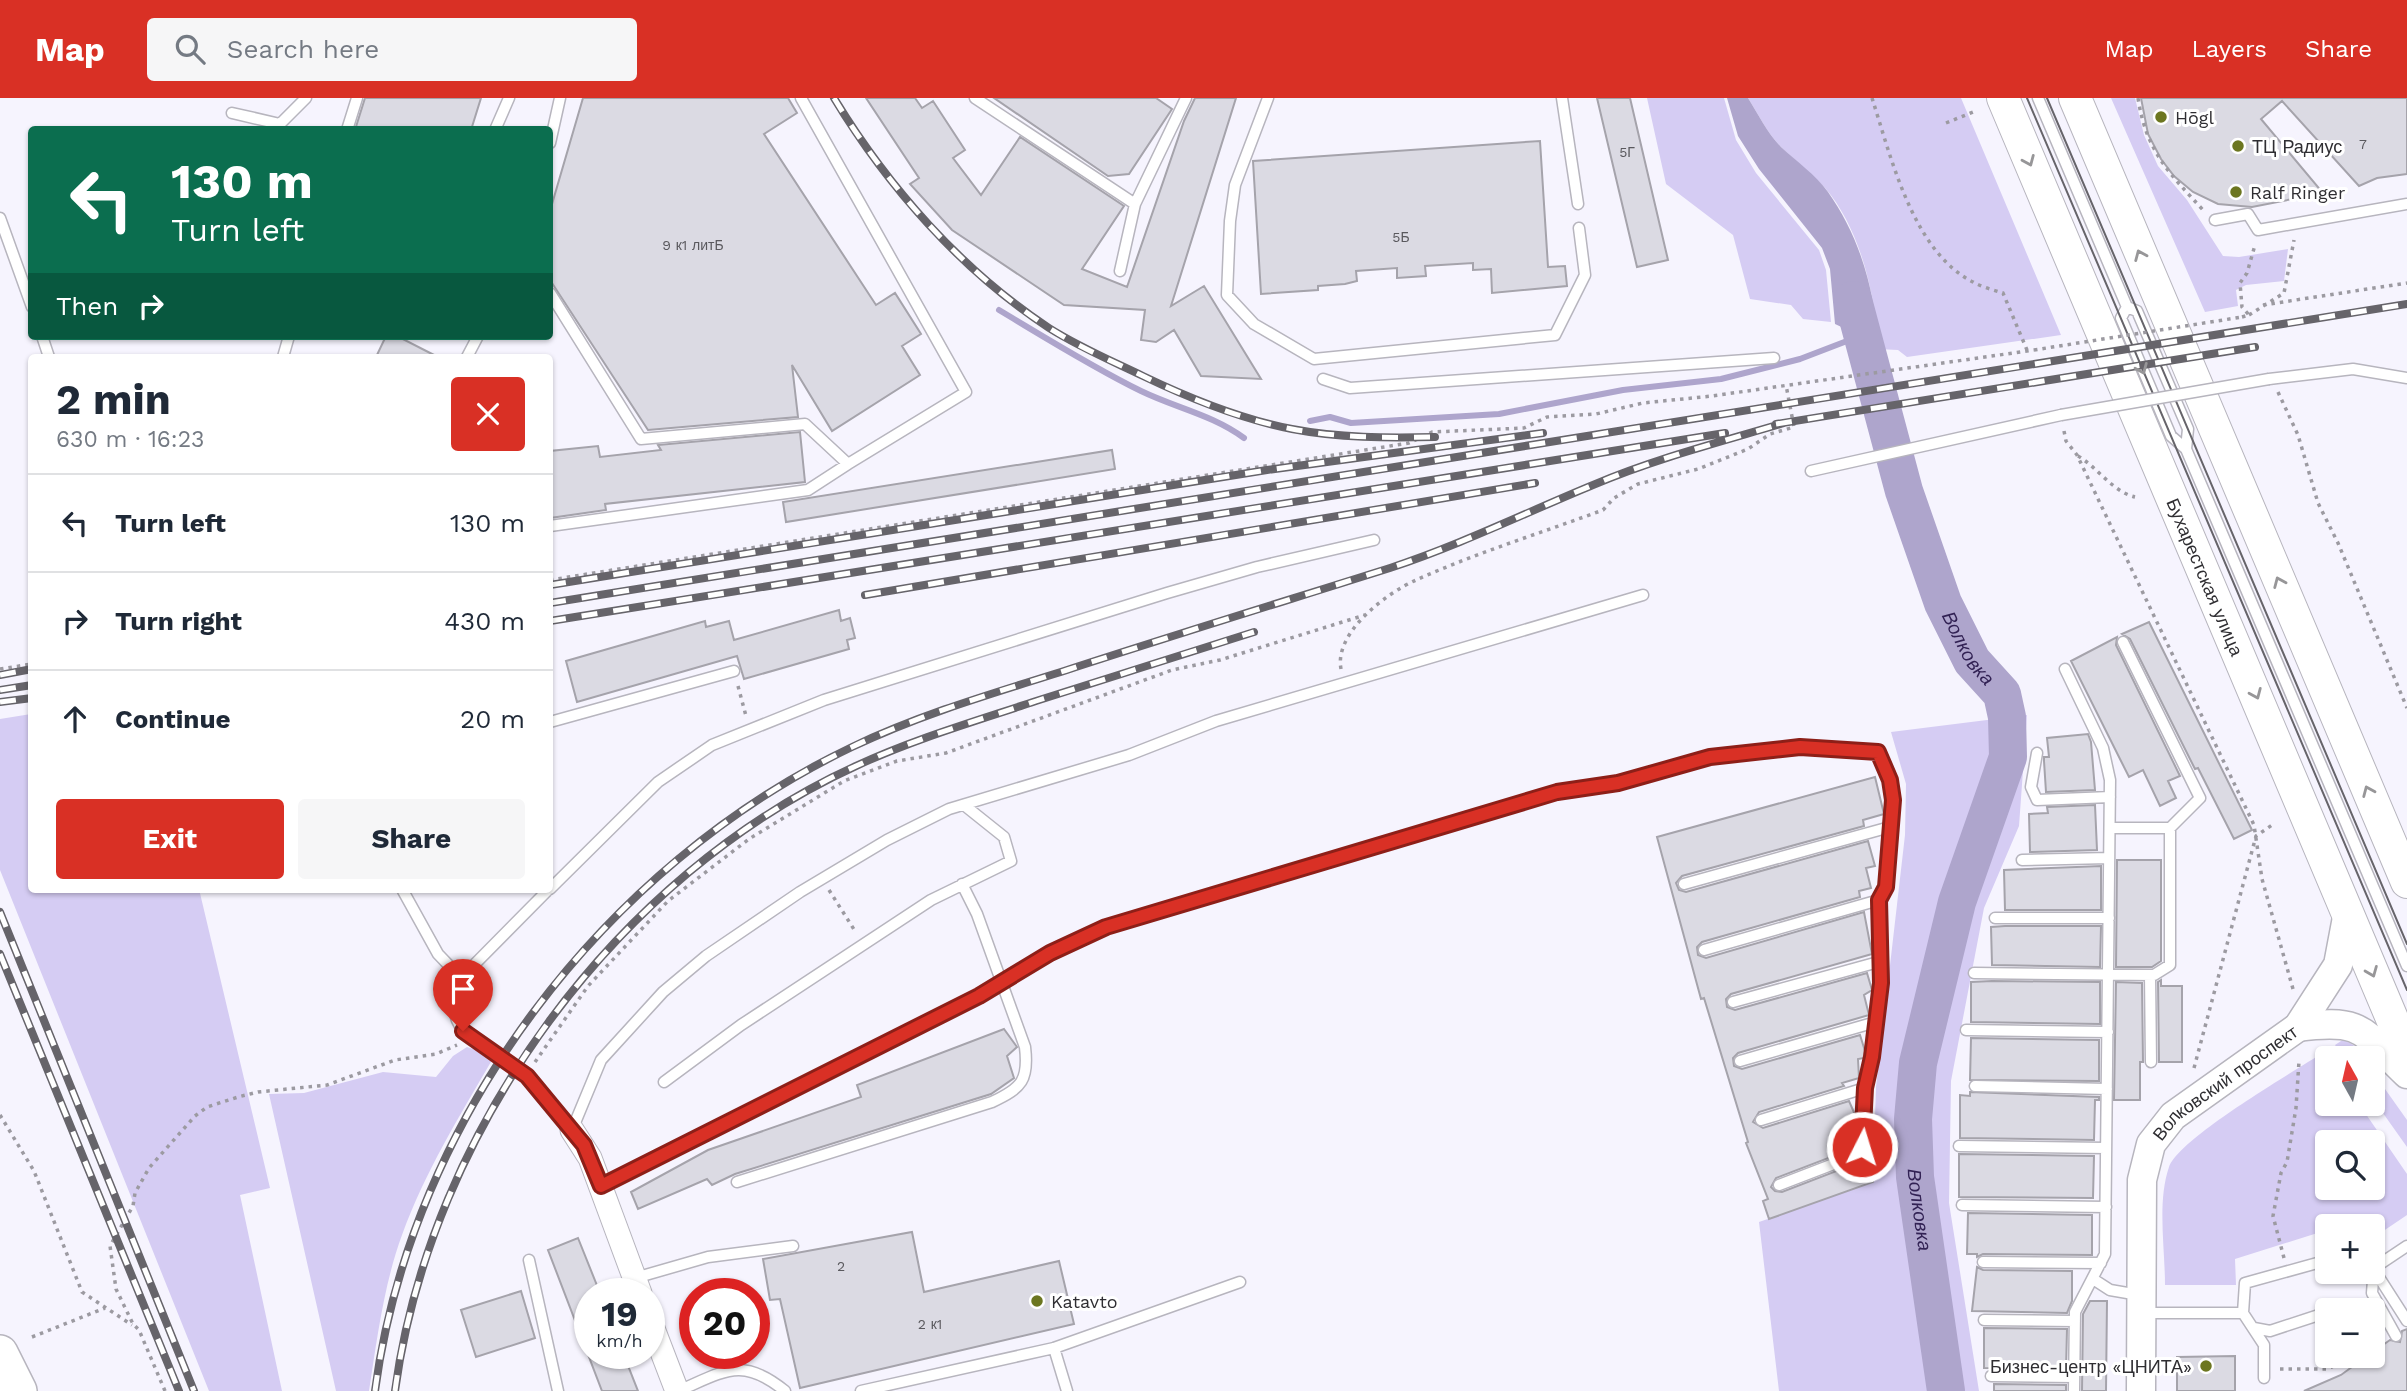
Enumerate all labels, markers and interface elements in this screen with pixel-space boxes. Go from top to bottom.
search box [147,18,637,81]
text: Map [35,30,105,69]
icon: search [171,30,209,68]
text: Search here [227,34,379,64]
text: Map [2105,35,2153,63]
text: Layers [2191,35,2267,63]
text: Share [2305,35,2372,63]
place label: Hōgl [2175,107,2214,128]
marker: Hōgl [2153,109,2169,125]
place label: ТЦ Радиус [2252,136,2342,157]
house number: 7 [2359,136,2367,152]
marker: ТЦ Радиус [2230,138,2246,154]
house number: 5Г [1619,144,1635,160]
text: 130 m [171,152,313,210]
icon: left [56,154,147,245]
one-way arrow [2021,154,2035,166]
place label: Ralf Ringer [2250,182,2345,203]
marker: Ralf Ringer [2228,184,2244,200]
text: Turn left [171,211,304,249]
house number: 5Б [1392,229,1410,245]
house number: 9 к1 литБ [662,237,724,253]
one-way arrow [2134,250,2148,262]
icon: right [132,287,170,325]
text: Then [56,291,118,321]
one-way arrow [2134,363,2148,375]
text: 2 min [56,375,171,424]
button: close [451,377,525,451]
text: 630 m · 16:23 [56,426,204,453]
street label: Бухарестская улица [2163,495,2248,660]
icon: left [56,504,94,542]
text: Turn left [115,508,226,538]
text: 130 m [450,508,525,538]
one-way arrow [2273,577,2287,589]
icon: right [56,602,94,640]
text: Turn right [115,606,242,636]
text: 430 m [444,606,525,636]
water label: Волковка [1937,607,1999,690]
one-way arrow [2248,687,2262,700]
icon: ahead [56,700,94,738]
text: Continue [115,704,231,734]
text: 20 m [460,704,525,734]
one-way arrow [2362,786,2376,798]
button: Exit [56,799,284,879]
button: Share [298,799,525,879]
pin [433,959,493,1031]
one-way arrow [2364,965,2378,977]
icon: arrive [444,970,482,1008]
street label: Волковский проспект [2148,1020,2301,1144]
north arrow [2315,1046,2385,1116]
map controls [2315,1046,2385,1368]
position arrow [1825,1110,1899,1184]
button: search [2315,1130,2385,1200]
water label: Волковка [1903,1168,1937,1252]
button: + [2315,1214,2385,1284]
house number: 2 [837,1258,845,1274]
speed limit sign: 20 [679,1278,770,1369]
place label: Katavto [1051,1291,1118,1312]
text: 19 [601,1293,638,1335]
marker: Katavto [1029,1293,1045,1309]
button: − [2315,1298,2385,1368]
house number: 2 к1 [918,1316,942,1332]
text: km/h [596,1330,643,1351]
place label: Бизнес-центр «ЦНИТА» [1990,1356,2192,1377]
marker: Бизнес-центр «ЦНИТА» [2198,1358,2214,1374]

